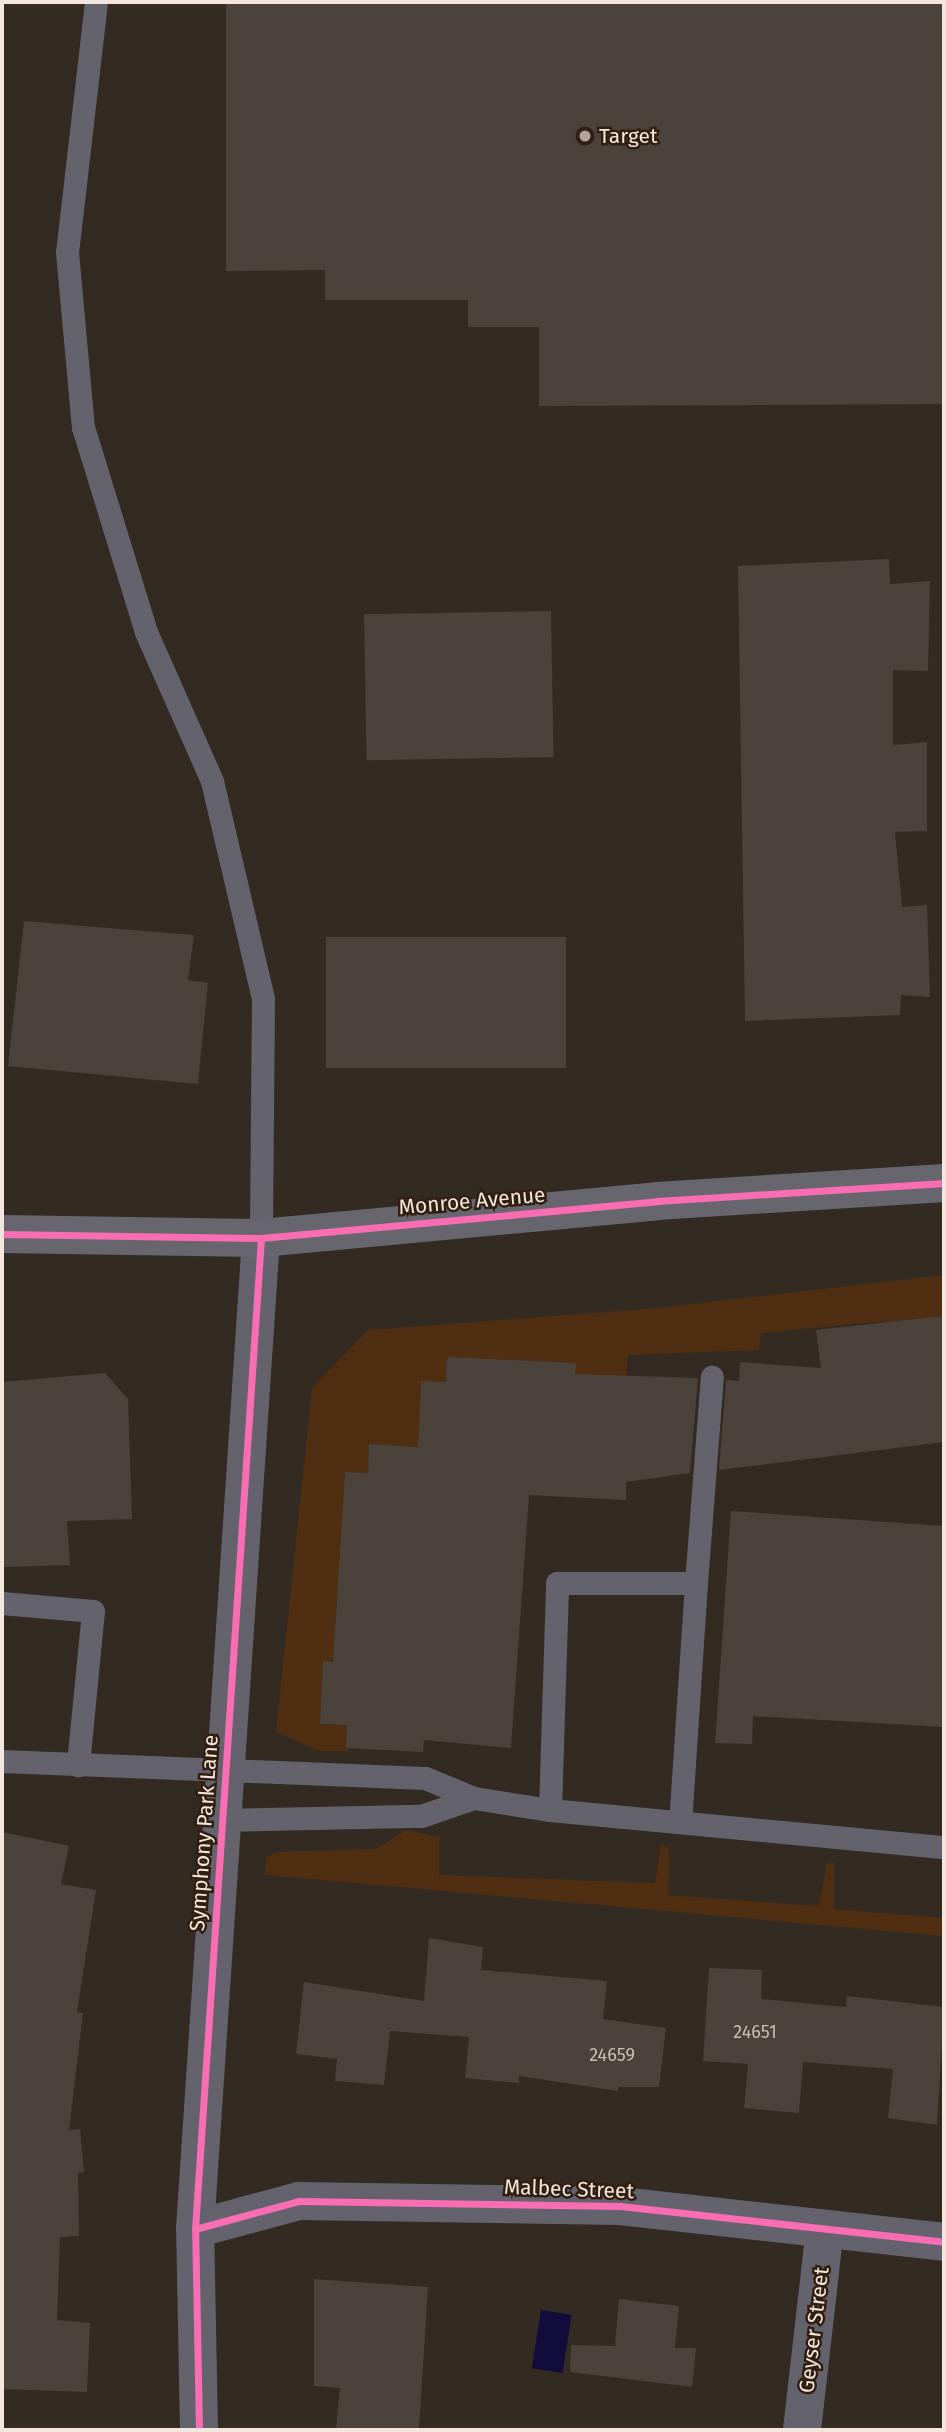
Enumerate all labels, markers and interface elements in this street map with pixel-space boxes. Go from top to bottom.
place label: Target [599,123,658,149]
marker: Target [577,128,593,144]
street label: Monroe Avenue [398,1182,546,1220]
street label: Symphony Park Lane [185,1734,223,1932]
house number: 24651 [733,2021,777,2043]
house number: 24659 [589,2044,635,2066]
street label: Malbec Street [503,2174,635,2204]
street label: Geyser Street [794,2266,834,2394]

